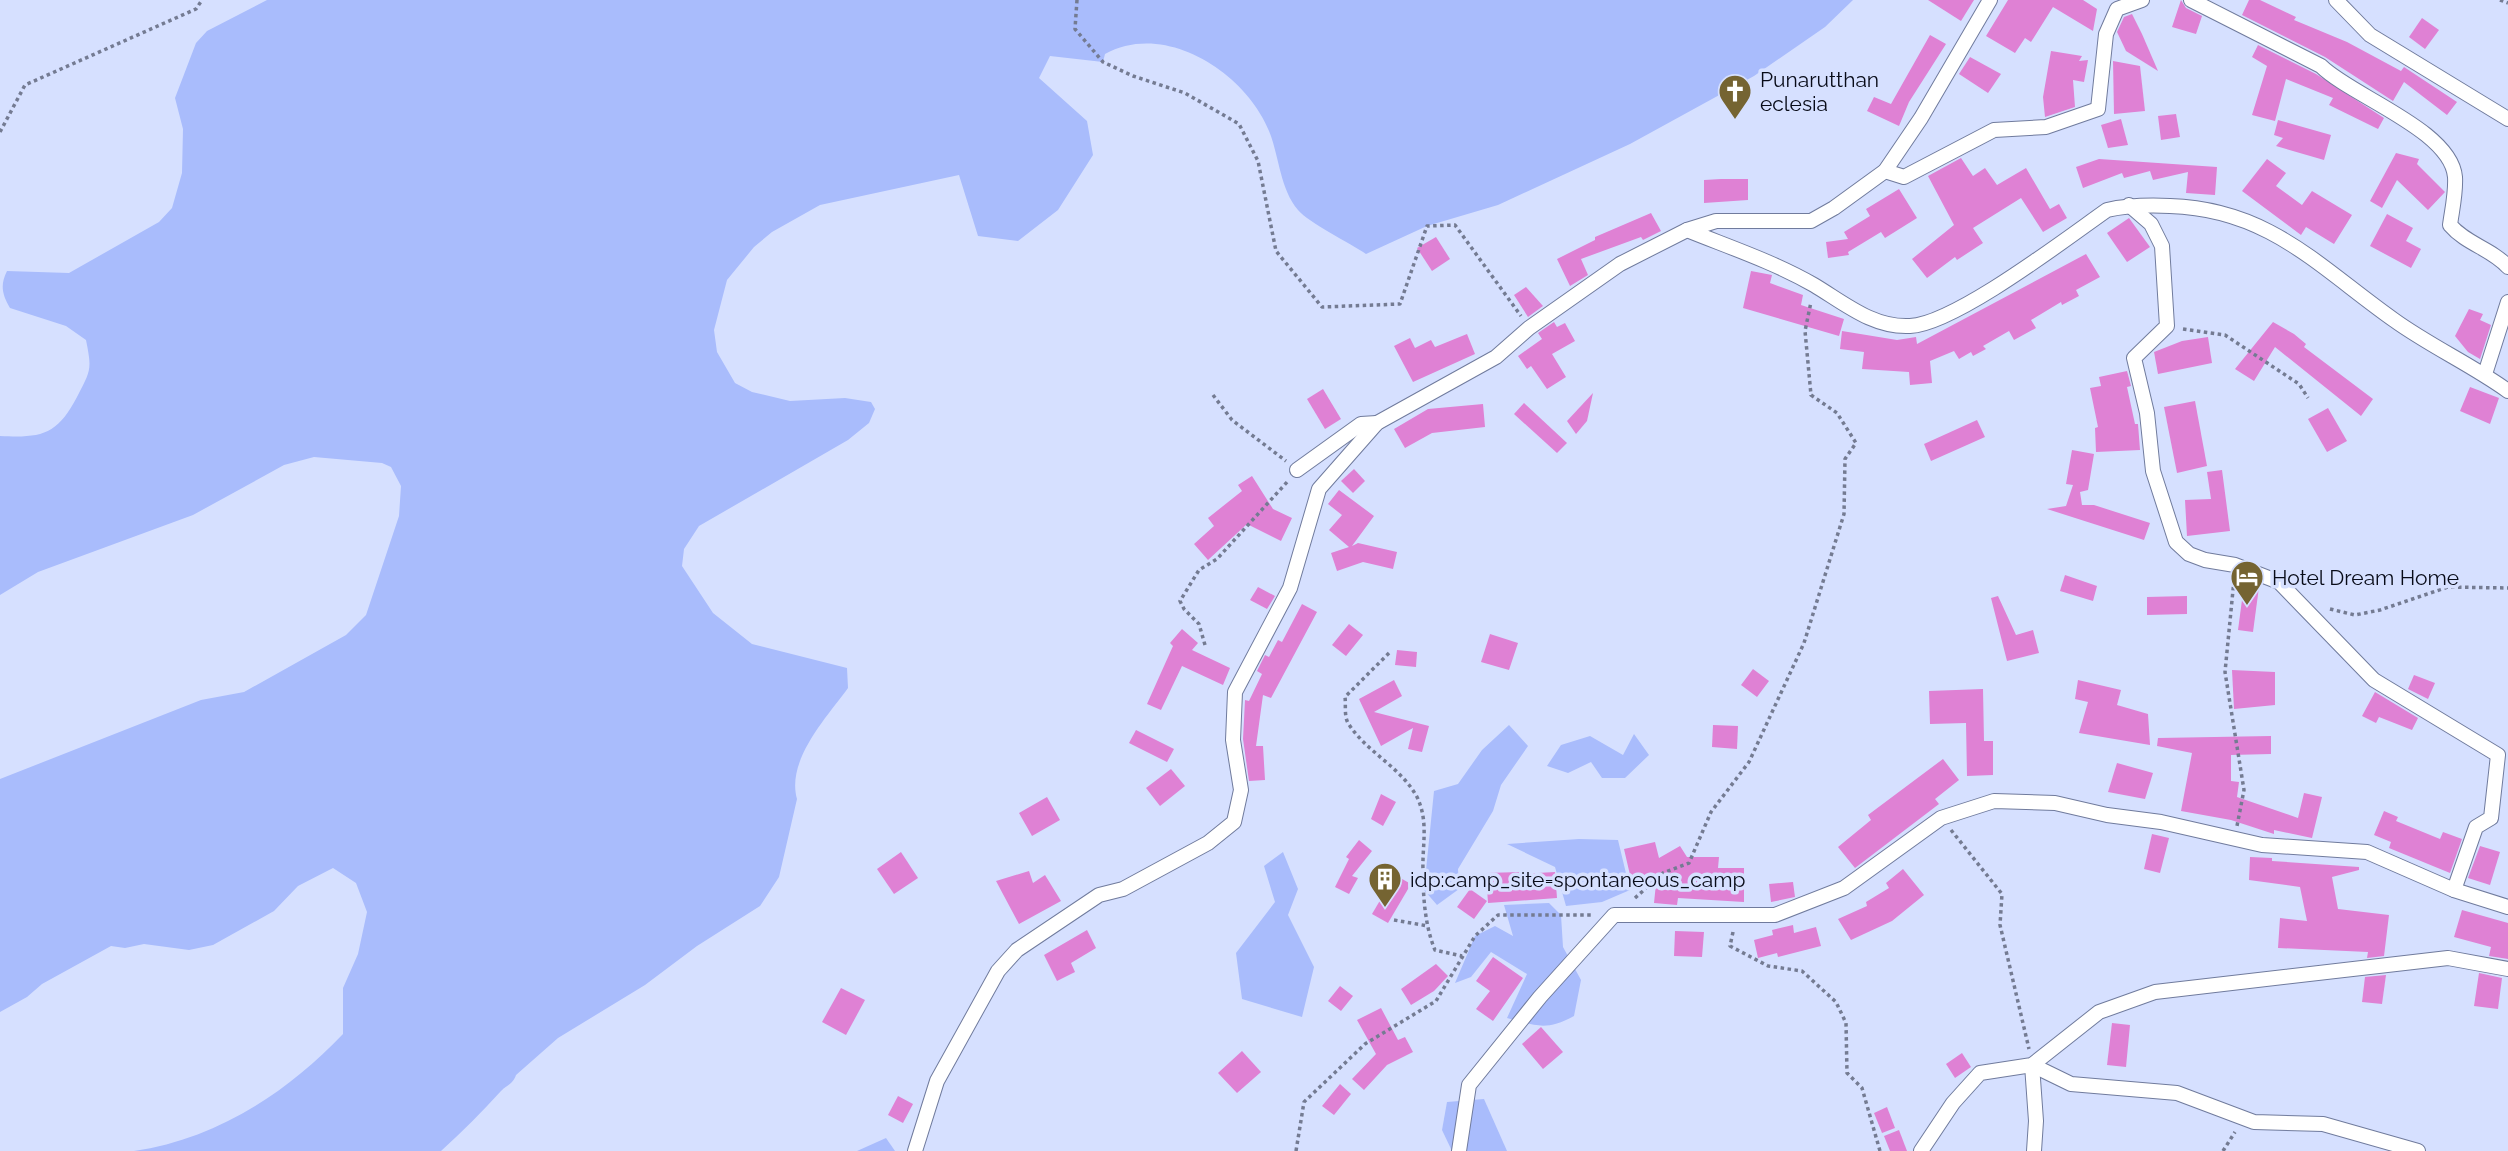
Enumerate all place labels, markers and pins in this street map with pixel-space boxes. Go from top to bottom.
place label: Punarutthan eclesia [1760,67,1879,116]
church icon: Punarutthan eclesia [1716,72,1754,121]
hotel icon: Hotel Dream Home [2228,558,2266,607]
place label: Hotel Dream Home [2272,565,2459,590]
building icon: idp:camp_site=spontaneous_camp [1366,860,1404,909]
place label: idp:camp_site=spontaneous_camp [1410,867,1746,892]

